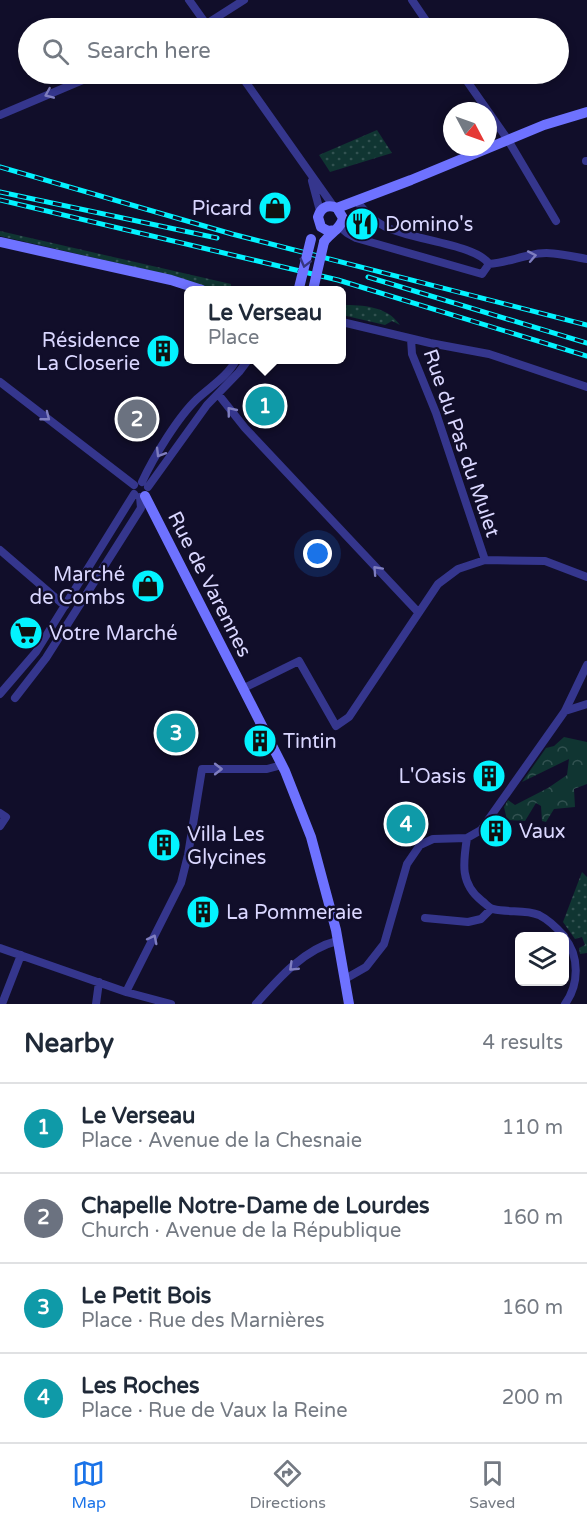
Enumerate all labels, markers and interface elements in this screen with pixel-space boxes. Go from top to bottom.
search box [18,18,569,84]
icon: search [39,35,72,68]
text: Search here [87,38,211,64]
one-way arrow [44,87,55,99]
north arrow [443,102,497,156]
shop icon: Picard [257,190,293,226]
place label: Picard [192,197,252,221]
restaurant icon: Domino's [344,206,380,242]
place label: Domino's [385,213,473,237]
one-way arrow [527,250,537,263]
one-way arrow [299,258,312,268]
popup [184,286,346,364]
text: Le Verseau [208,300,322,326]
text: Place [208,326,259,350]
place label: Résidence La Closerie [36,329,140,376]
building icon: Résidence La Closerie [145,333,181,369]
street label: Rue du Pas du Mulet [418,346,505,541]
pin: 1 [246,384,284,428]
pin: 2 [118,396,156,442]
one-way arrow [228,407,239,418]
one-way arrow [40,410,51,421]
one-way arrow [155,447,167,457]
street label: Rue de Varennes [162,508,256,661]
your location [303,539,332,568]
place label: Marché de Combs [30,563,125,610]
one-way arrow [373,566,384,577]
shop icon: Marché de Combs [130,568,166,604]
supermarket icon: Votre Marché [8,615,44,651]
place label: Votre Marché [49,622,177,646]
pin: 3 [156,710,195,756]
building icon: Tintin [242,723,278,759]
place label: Tintin [283,730,337,754]
building icon: L'Oasis [471,758,507,794]
one-way arrow [213,763,222,775]
place label: L'Oasis [399,765,466,789]
pin: 4 [386,802,426,846]
building icon: Vaux [478,813,514,849]
place label: Vaux [519,820,566,844]
place label: Villa Les Glycines [187,823,266,870]
building icon: Villa Les Glycines [146,827,182,863]
building icon: La Pommeraie [185,894,221,930]
place label: La Pommeraie [226,901,363,925]
map controls [515,932,569,986]
button: layers [515,932,569,986]
one-way arrow [146,935,157,946]
one-way arrow [290,960,300,971]
text: Nearby [24,1028,114,1059]
text: 4 results [483,1031,563,1055]
text: Le Verseau [81,1103,195,1129]
text: 1 [37,1116,50,1140]
text: 110 m [502,1116,563,1140]
text: Place · Avenue de la Chesnaie [81,1129,362,1153]
text: Chapelle Notre-Dame de Lourdes [81,1193,430,1219]
text: 2 [37,1206,50,1230]
text: 160 m [502,1206,563,1230]
text: Church · Avenue de la République [81,1219,401,1243]
text: Le Petit Bois [81,1283,211,1309]
text: 3 [37,1296,50,1320]
text: 160 m [502,1296,563,1320]
text: Place · Rue des Marnières [81,1309,325,1333]
text: Les Roches [81,1373,200,1399]
text: 4 [37,1386,50,1410]
text: 200 m [502,1386,563,1410]
text: Place · Rue de Vaux la Reine [81,1399,347,1423]
tab: Map [72,1457,106,1513]
tab: Directions [249,1457,326,1513]
tab: Saved [469,1457,515,1513]

